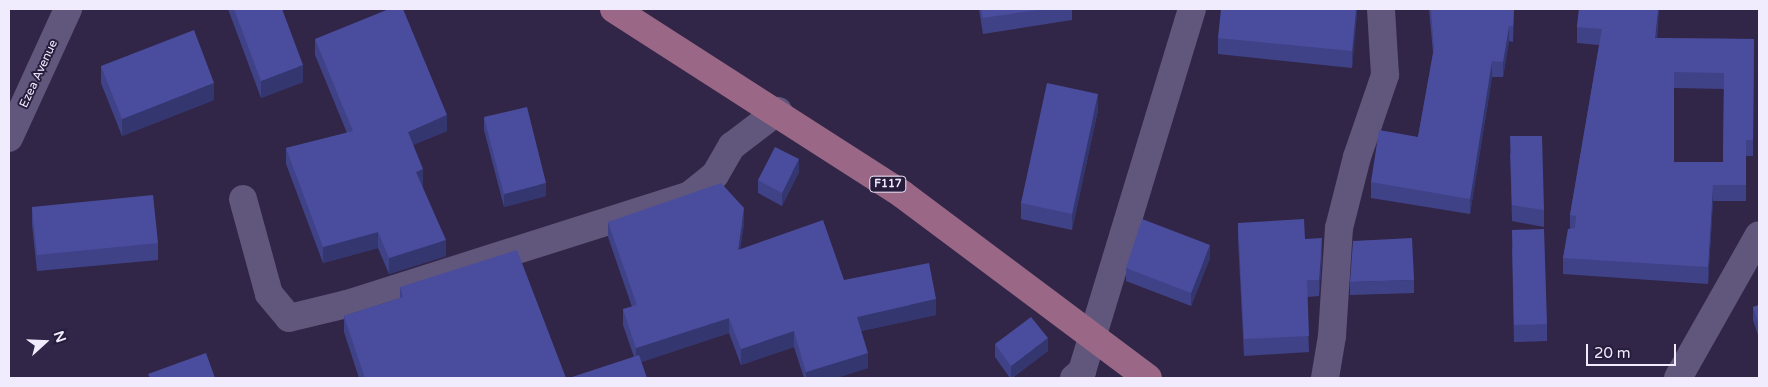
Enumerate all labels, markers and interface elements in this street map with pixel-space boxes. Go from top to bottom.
street label: Ezea Avenue [17,38,61,110]
road number: F117 [869,175,907,192]
north arrow [20,317,70,367]
text: N [50,329,69,345]
scale bar [1588,334,1678,366]
text: 20 m [1594,344,1631,362]

